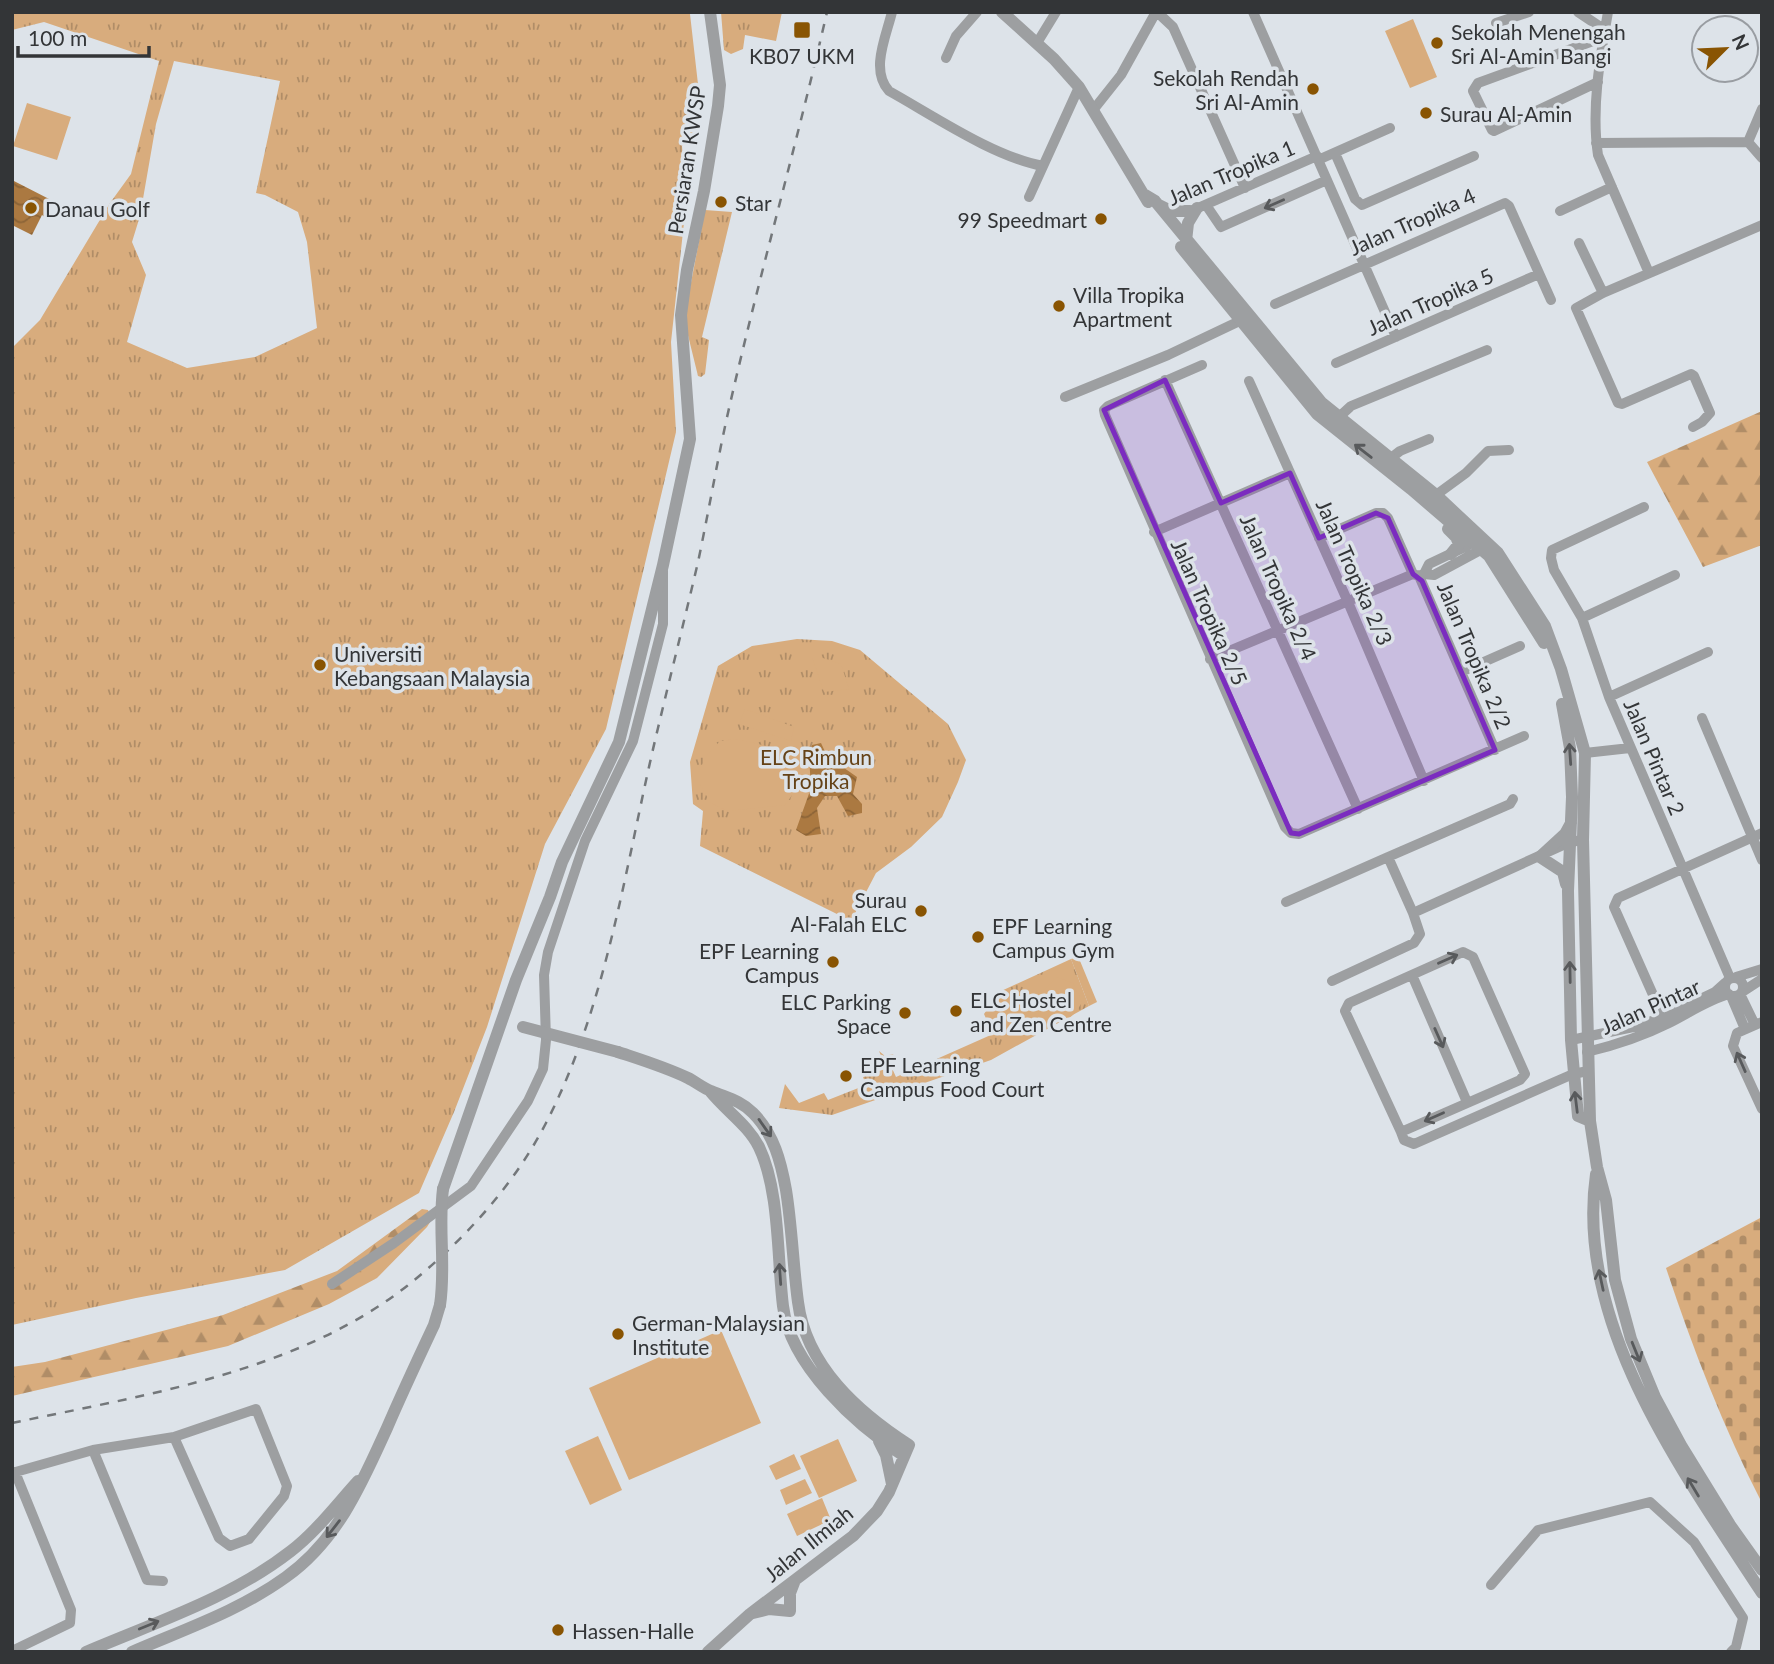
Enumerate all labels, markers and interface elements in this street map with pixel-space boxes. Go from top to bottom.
scale bar [18,14,149,58]
north arrow [1690,14,1760,84]
place label: Sekolah Menengah Sri Al-Amin Bangi [1451,19,1626,68]
marker: KB07 UKM [792,20,812,40]
text: 100 m [28,25,87,50]
text: N [1728,31,1754,53]
marker: Sekolah Menengah Sri Al-Amin Bangi [1429,35,1445,51]
place label: KB07 UKM [749,43,855,68]
place label: Sekolah Rendah Sri Al-Amin [1153,65,1299,114]
marker: Sekolah Rendah Sri Al-Amin [1305,81,1321,97]
street label: Persiaran KWSP [662,84,710,236]
place label: Surau Al-Amin [1440,101,1572,126]
marker: Surau Al-Amin [1418,105,1434,121]
street label: Jalan Tropika 1 [1164,134,1298,210]
street label: Jalan Tropika 4 [1345,182,1479,260]
place label: Star [735,190,772,215]
marker: Star [713,194,729,210]
place label: Danau Golf [45,196,150,221]
one-way arrow [1264,198,1285,211]
marker: Danau Golf [23,200,39,216]
place label: 99 Speedmart [958,207,1087,232]
marker: 99 Speedmart [1093,211,1109,227]
street label: Jalan Tropika 5 [1363,262,1497,340]
place label: Villa Tropika Apartment [1073,282,1184,331]
marker: Villa Tropika Apartment [1051,298,1067,314]
one-way arrow [1355,444,1373,459]
street label: Jalan Tropika 2/3 [1312,495,1398,649]
street label: Jalan Tropika 2/4 [1236,510,1322,664]
street label: Jalan Tropika 2/5 [1167,535,1253,689]
street label: Jalan Tropika 2/2 [1433,578,1517,732]
place label: Universiti Kebangsaan Malaysia [334,641,530,690]
marker: Universiti Kebangsaan Malaysia [312,657,328,673]
street label: Jalan Pintar 2 [1619,695,1691,819]
park label: ELC Rimbun Tropika [760,744,872,793]
one-way arrow [1563,744,1576,766]
place label: Surau Al-Falah ELC [791,887,907,936]
marker: Surau Al-Falah ELC [913,903,929,919]
place label: EPF Learning Campus Gym [992,913,1115,962]
marker: EPF Learning Campus Gym [970,929,986,945]
place label: EPF Learning Campus [699,938,819,987]
one-way arrow [1437,952,1458,965]
marker: EPF Learning Campus [825,954,841,970]
one-way arrow [1563,961,1576,984]
street label: Jalan Pintar [1596,973,1704,1039]
place label: ELC Hostel and Zen Centre [970,987,1112,1036]
place label: ELC Parking Space [781,989,891,1038]
marker: ELC Hostel and Zen Centre [948,1003,964,1019]
marker: ELC Parking Space [897,1005,913,1021]
one-way arrow [1433,1027,1446,1048]
place label: EPF Learning Campus Food Court [860,1052,1045,1101]
one-way arrow [1734,1052,1747,1074]
marker: EPF Learning Campus Food Court [838,1068,854,1084]
one-way arrow [1570,1091,1583,1114]
one-way arrow [1424,1111,1445,1125]
one-way arrow [758,1118,772,1137]
one-way arrow [773,1263,786,1285]
one-way arrow [1594,1269,1608,1292]
place label: German-Malaysian Institute [632,1310,805,1359]
marker: German-Malaysian Institute [610,1326,626,1342]
one-way arrow [1631,1341,1644,1363]
one-way arrow [1685,1478,1699,1498]
street label: Jalan Ilmiah [759,1500,857,1586]
one-way arrow [325,1520,340,1538]
one-way arrow [138,1618,159,1631]
place label: Hassen-Halle [572,1618,694,1643]
marker: Hassen-Halle [550,1622,566,1638]

